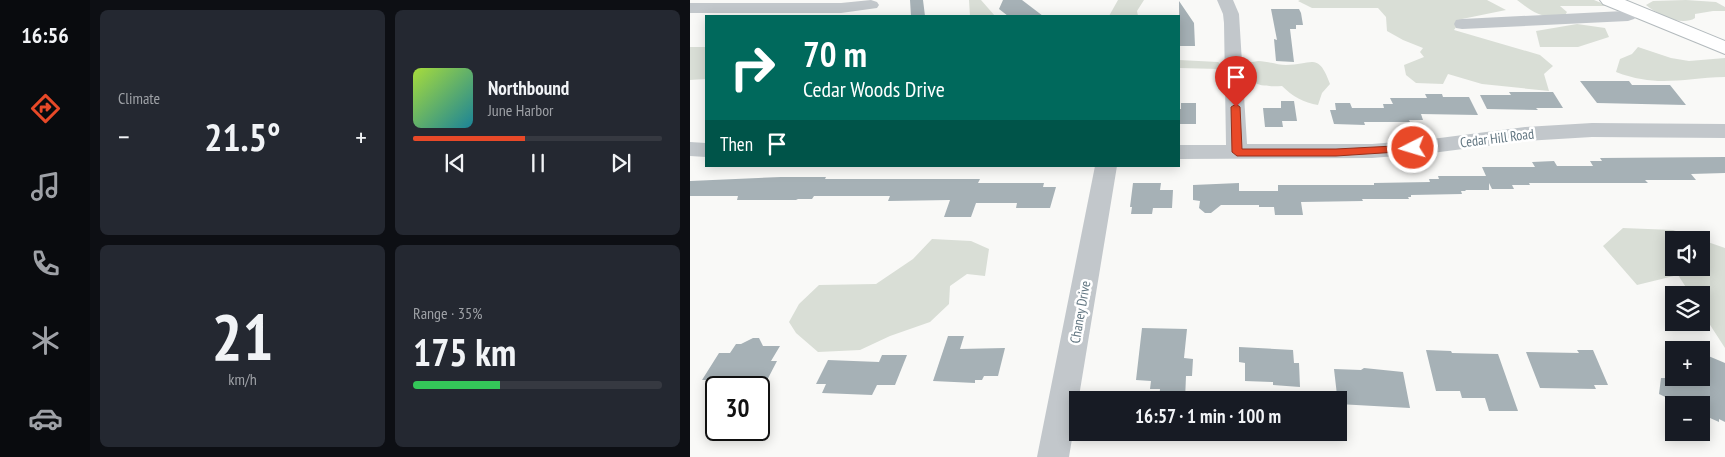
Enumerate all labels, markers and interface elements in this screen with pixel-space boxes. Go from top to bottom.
text: 16:56 [21,21,69,49]
text: 70 m [803,31,867,77]
icon: right [720,35,785,100]
pin [1215,56,1257,107]
icon: arrive [1222,63,1250,91]
text: Cedar Woods Drive [803,75,945,103]
text: Northbound [488,76,569,100]
text: Climate [118,88,160,108]
icon: directions [28,91,63,126]
text: June Harbor [488,100,553,120]
text: 21.5° [204,112,281,161]
text: − [118,118,130,155]
text: + [355,118,367,155]
position arrow [1386,121,1438,173]
street label: Cedar Hill Road [1459,125,1535,151]
icon: arrive [763,130,791,158]
text: Then [720,132,753,156]
icon: previous [441,149,469,177]
icon: pause [524,149,552,177]
icon: next [607,149,635,177]
icon: music [28,169,63,204]
map controls [1665,231,1710,441]
button: sound [1665,231,1710,276]
icon: phone [28,246,63,281]
street label: Chaney Drive [1066,279,1094,345]
button: layers [1665,286,1710,331]
text: 21 [211,294,274,378]
text: Range · 35% [413,303,482,323]
icon: climate [28,323,63,358]
text: 175 km [413,327,516,376]
button: + [1665,341,1710,386]
text: km/h [228,369,257,389]
speed limit sign: 30 [705,376,770,441]
button: − [1665,396,1710,441]
icon: car [28,401,63,436]
text: 16:57 · 1 min · 100 m [1135,404,1281,428]

